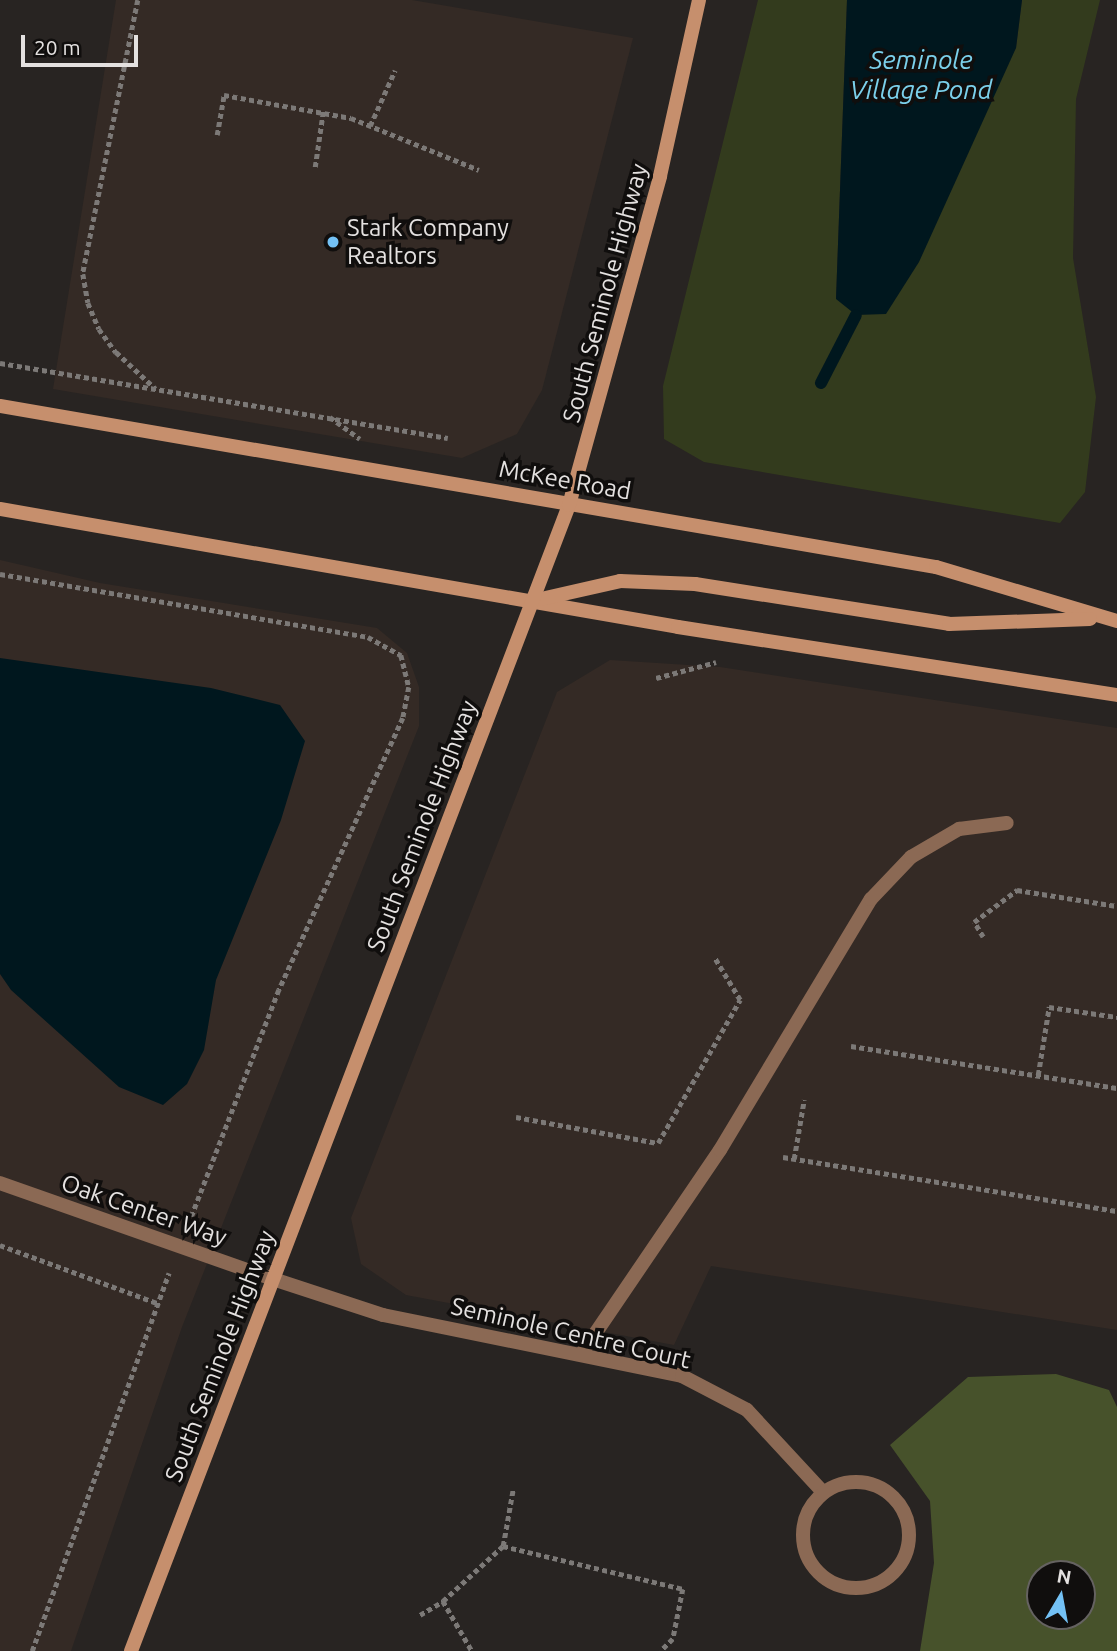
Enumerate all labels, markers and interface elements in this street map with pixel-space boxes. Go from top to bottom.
scale bar [24,21,142,65]
text: 20 m [34,35,81,59]
water label: Seminole Village Pond [850,44,992,106]
street label: South Seminole Highway [557,161,653,425]
place label: Stark Company Realtors [347,214,509,270]
marker: Stark Company Realtors [325,234,341,250]
street label: McKee Road [497,454,633,506]
street label: South Seminole Highway [361,696,483,956]
street label: Oak Center Way [58,1168,230,1252]
street label: South Seminole Highway [159,1226,281,1486]
street label: Seminole Centre Court [448,1291,694,1375]
north arrow [1026,1560,1096,1630]
text: N [1055,1564,1073,1588]

